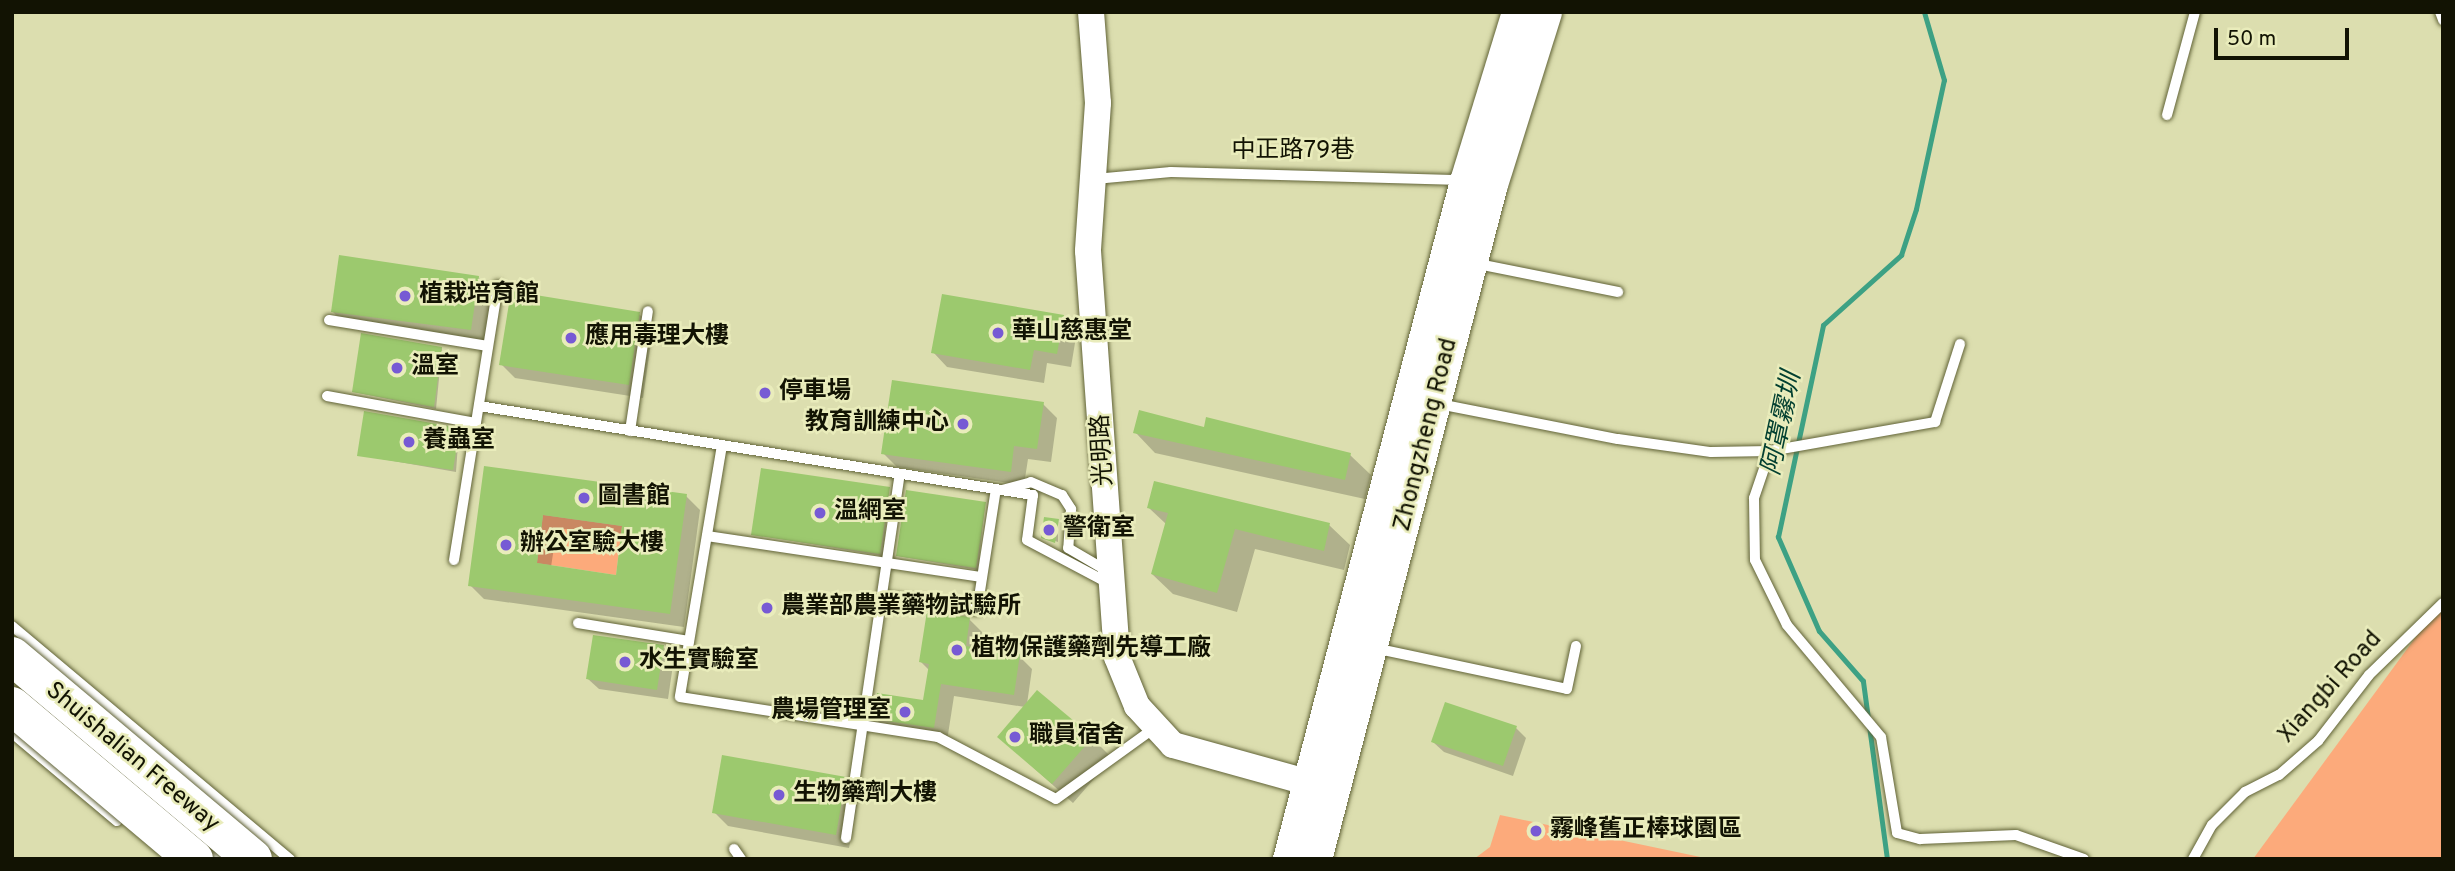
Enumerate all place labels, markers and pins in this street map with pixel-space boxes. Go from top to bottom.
place label: 植栽培育館 [419,282,539,310]
marker: 植栽培育館 [397,288,413,304]
place label: 華山慈惠堂 [1012,319,1132,347]
place label: 應用毒理大樓 [585,324,729,352]
marker: 華山慈惠堂 [990,325,1006,341]
marker: 應用毒理大樓 [563,330,579,346]
place label: 溫室 [411,354,459,382]
marker: 溫室 [389,360,405,376]
place label: 停車場 [779,379,851,407]
marker: 停車場 [757,385,773,401]
place label: 教育訓練中心 [805,410,949,438]
marker: 教育訓練中心 [955,416,971,432]
place label: 養蟲室 [423,428,495,456]
marker: 養蟲室 [401,434,417,450]
place label: 圖書館 [598,484,670,512]
marker: 圖書館 [576,490,592,506]
place label: 溫網室 [834,499,906,527]
marker: 溫網室 [812,505,828,521]
place label: 警衛室 [1063,516,1135,544]
marker: 警衛室 [1041,522,1057,538]
place label: 辦公室驗大樓 [520,531,664,559]
marker: 辦公室驗大樓 [498,537,514,553]
place label: 農業部農業藥物試驗所 [781,594,1021,622]
marker: 農業部農業藥物試驗所 [759,600,775,616]
place label: 植物保護藥劑先導工廠 [971,636,1211,664]
marker: 植物保護藥劑先導工廠 [949,642,965,658]
place label: 水生實驗室 [639,648,759,676]
marker: 水生實驗室 [617,654,633,670]
place label: 農場管理室 [771,698,891,726]
marker: 農場管理室 [897,704,913,720]
place label: 職員宿舍 [1029,723,1125,751]
marker: 職員宿舍 [1007,729,1023,745]
place label: 生物藥劑大樓 [793,781,937,809]
marker: 生物藥劑大樓 [771,787,787,803]
place label: 霧峰舊正棒球園區 [1550,817,1742,845]
marker: 霧峰舊正棒球園區 [1528,823,1544,839]

